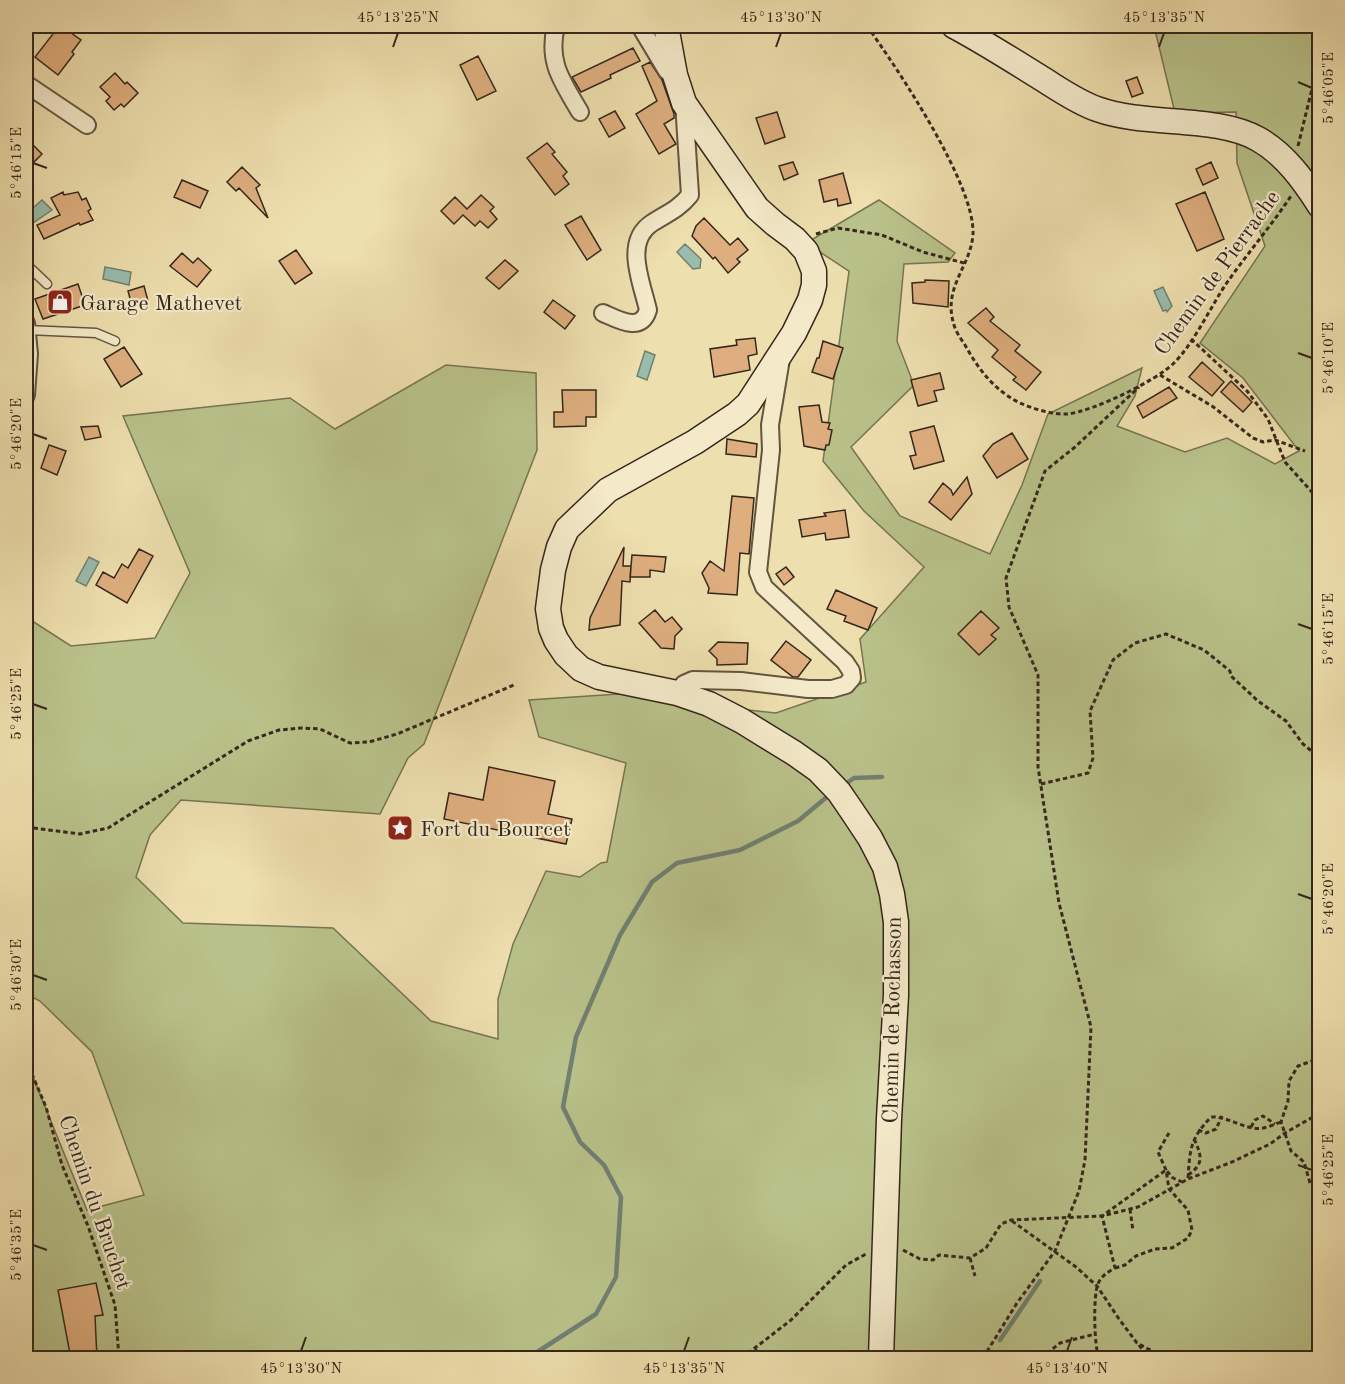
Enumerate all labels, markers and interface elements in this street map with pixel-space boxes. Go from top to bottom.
text: 45°13'25"N [357,11,439,26]
text: 45°13'30"N [740,11,822,26]
text: 45°13'35"N [1123,11,1205,26]
text: 5°46'05"E [1322,52,1337,124]
text: 5°46'15"E [10,127,25,199]
street label: Chemin de Pierrache [1151,187,1285,360]
shop icon: Garage Mathevet [45,287,75,317]
place label: Garage Mathevet [80,293,242,315]
text: 5°46'10"E [1322,322,1337,394]
text: 5°46'20"E [10,398,25,470]
text: 5°46'15"E [1322,593,1337,665]
text: 5°46'25"E [10,668,25,740]
place icon: Fort du Bourcet [385,813,415,843]
place label: Fort du Bourcet [420,819,571,841]
text: 5°46'20"E [1322,863,1337,935]
street label: Chemin de Rochasson [880,916,906,1124]
text: 5°46'30"E [10,939,25,1011]
street label: Chemin du Bruchet [54,1113,134,1293]
text: 5°46'25"E [1322,1134,1337,1206]
text: 5°46'35"E [10,1209,25,1281]
text: 45°13'30"N [260,1362,342,1377]
text: 45°13'35"N [643,1362,725,1377]
text: 45°13'40"N [1026,1362,1108,1377]

